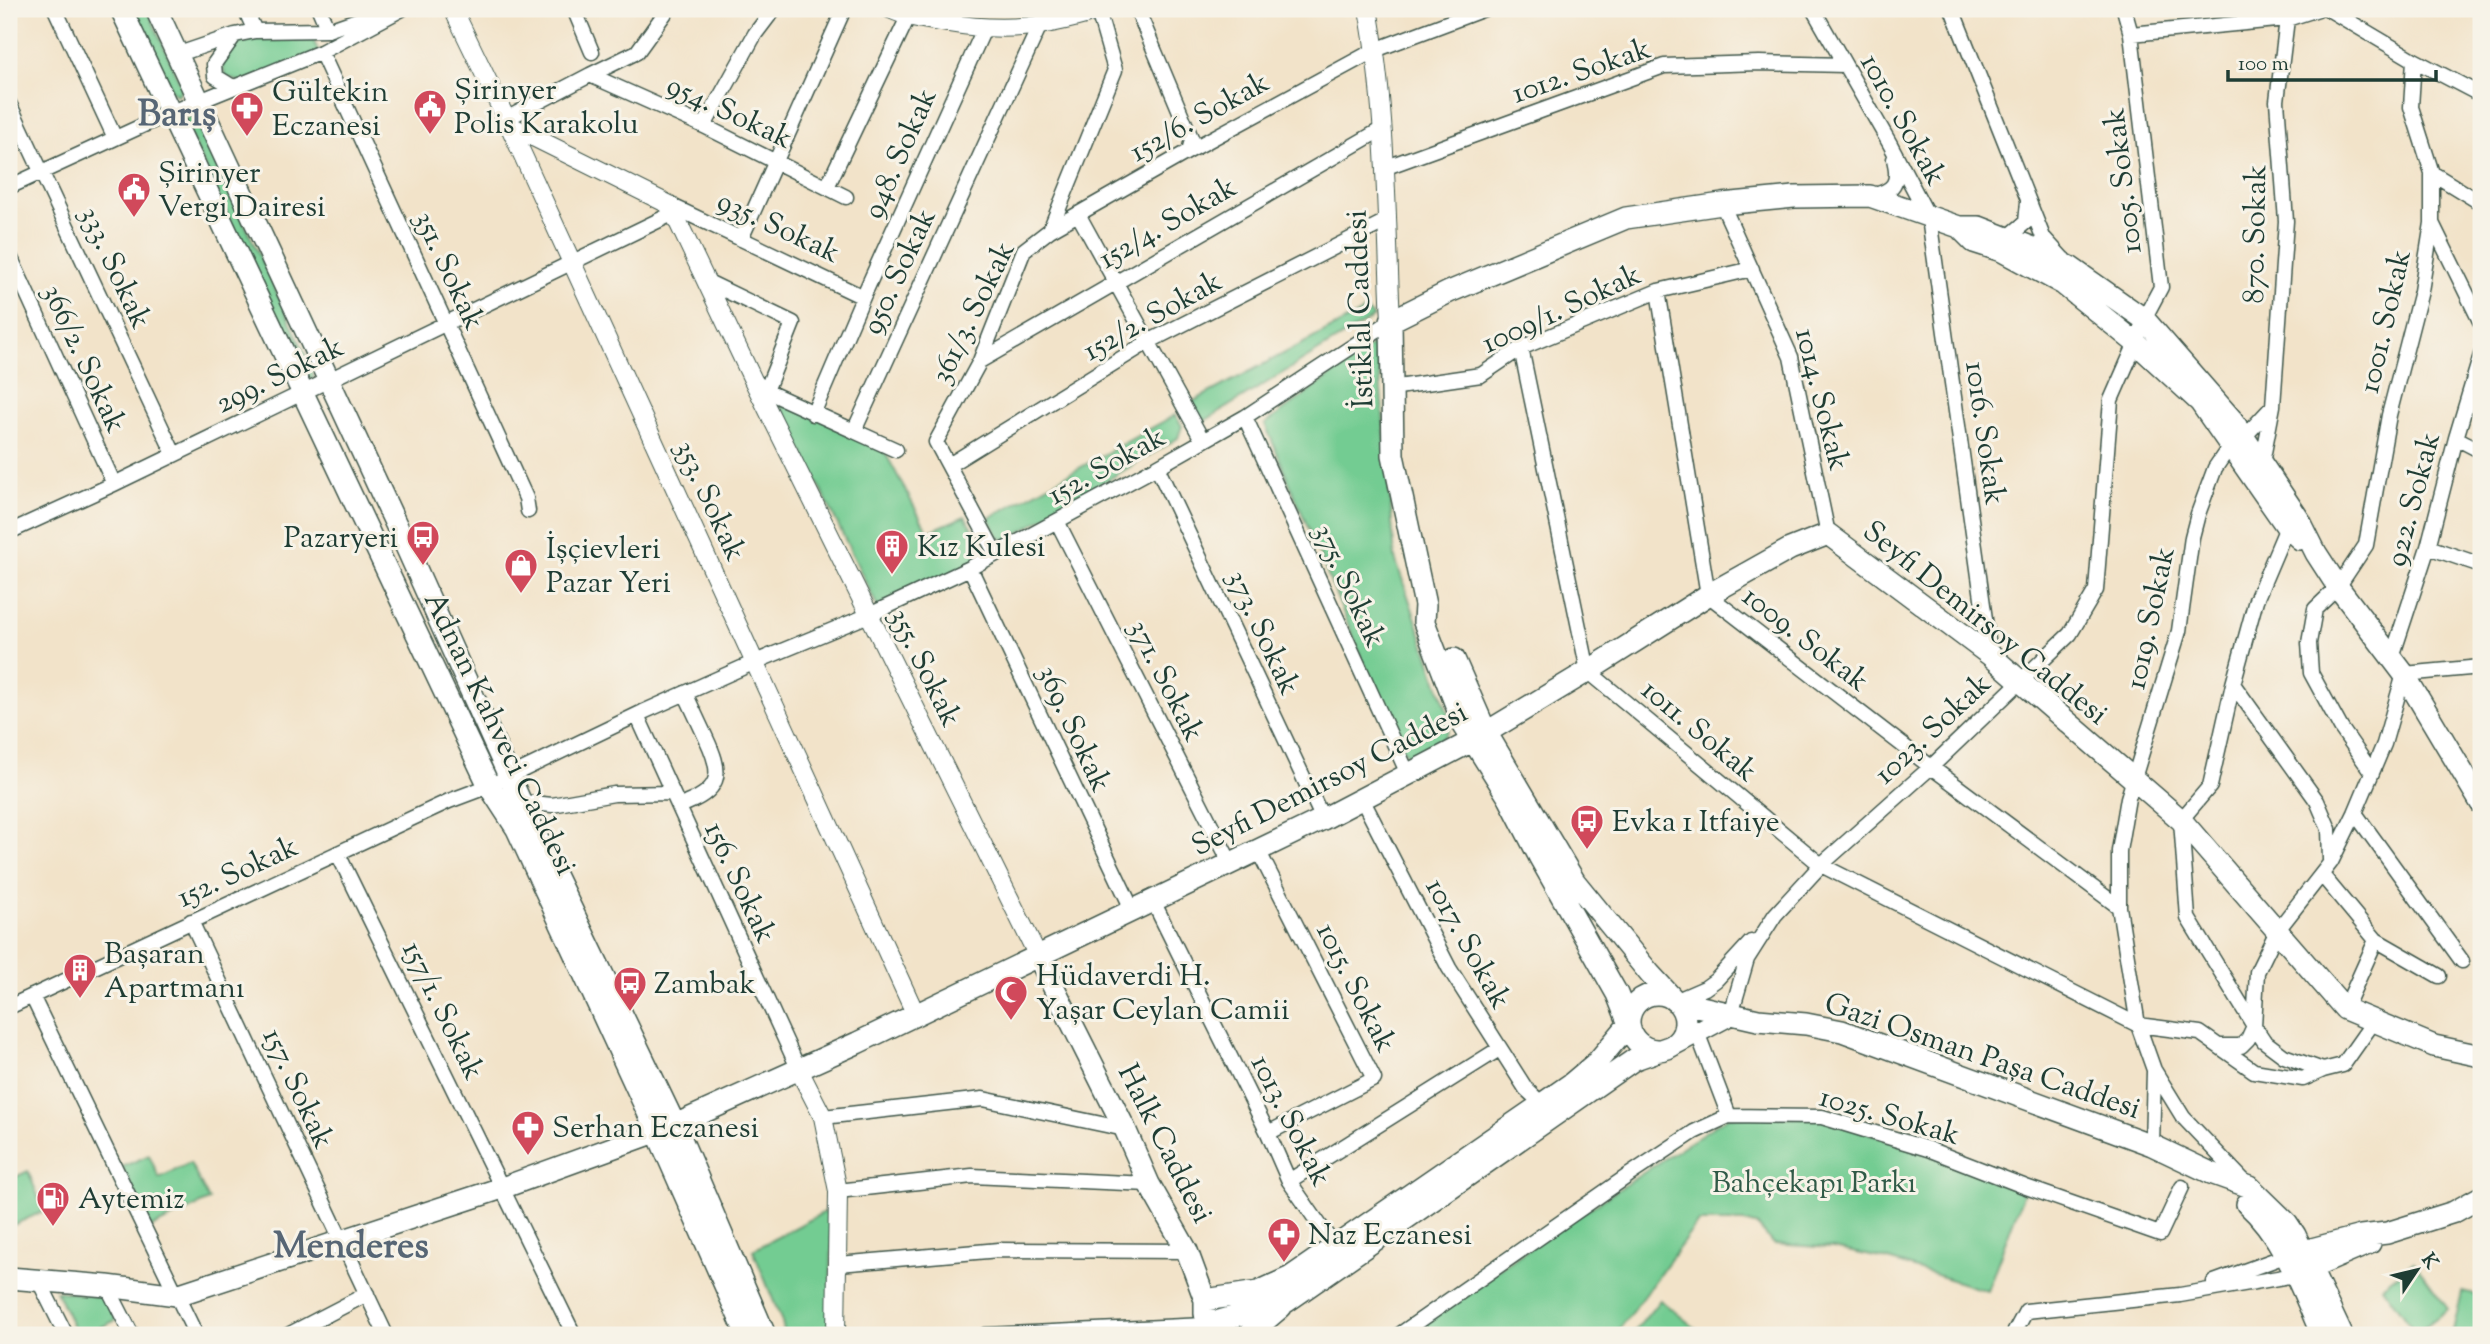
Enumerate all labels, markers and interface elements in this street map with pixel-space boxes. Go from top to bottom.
street label: 1012. Sokak [1507,29,1657,116]
scale bar [2228,38,2436,82]
street label: 1010. Sokak [1848,46,1956,194]
text: 100 m [2238,50,2289,80]
street label: 152/6. Sokak [1122,62,1278,174]
street label: 954. Sokak [659,65,799,161]
place label: Şirinyer Polis Karakolu [454,70,639,147]
place label: Gültekin Eczanesi [272,72,389,149]
street label: 948. Sokak [853,82,949,226]
public building icon: Şirinyer Polis Karakolu [411,87,449,136]
district label: Barış [138,89,216,143]
pharmacy icon: Gültekin Eczanesi [228,89,266,138]
street label: 1005. Sokak [2094,105,2155,256]
place label: Şirinyer Vergi Dairesi [158,153,326,230]
street label: 870. Sokak [2234,164,2279,304]
street label: 152/4. Sokak [1091,167,1245,281]
public building icon: Şirinyer Vergi Dairesi [115,170,153,219]
street label: 935. Sokak [709,181,847,276]
street label: 333. Sokak [67,200,161,336]
street label: 950. Sokak [852,202,948,342]
street label: 351. Sokak [401,204,494,338]
street label: İstiklal Caddesi [1337,209,1386,409]
street label: 361/3. Sokak [921,235,1027,392]
street label: 1001. Sokak [2349,246,2424,398]
street label: 1009/1. Sokak [1475,255,1649,366]
street label: 152/2. Sokak [1076,261,1231,373]
street label: 366/2. Sokak [29,278,136,441]
street label: 1014. Sokak [1782,324,1859,475]
street label: 299. Sokak [209,327,351,426]
street label: 1016. Sokak [1952,359,2015,508]
street label: 152. Sokak [1040,417,1174,517]
street label: 922. Sokak [2376,428,2453,572]
street label: 353. Sokak [662,433,756,569]
street label: Seyfi Demirsoy Caddesi [1853,511,2116,737]
street label: 375. Sokak [1300,517,1395,655]
place label: Pazaryeri [284,518,398,561]
bus stop icon: Pazaryeri [404,518,442,567]
building icon: Kız Kulesi [873,527,911,576]
place label: Kız Kulesi [917,527,1045,570]
place label: İşçievleri Pazar Yeri [546,529,671,606]
street label: 1019. Sokak [2115,543,2188,694]
shop icon: İşçievleri Pazar Yeri [502,546,540,595]
street label: 373. Sokak [1214,563,1310,703]
street label: 1009. Sokak [1732,577,1877,703]
street label: Adnan Kahveci Caddesi [411,585,586,883]
street label: 355. Sokak [876,601,971,735]
street label: 371. Sokak [1116,613,1214,750]
street label: 369. Sokak [1025,658,1121,800]
street label: 1023. Sokak [1866,664,2002,795]
street label: 1011. Sokak [1631,670,1766,794]
street label: Seyfi Demirsoy Caddesi [1185,692,1476,869]
bus stop icon: Evka 1 Itfaiye [1568,802,1606,851]
place label: Evka 1 Itfaiye [1612,802,1780,845]
street label: 156. Sokak [692,815,786,951]
street label: 152. Sokak [170,826,306,920]
street label: 1017. Sokak [1413,871,1521,1018]
street label: 1015. Sokak [1304,916,1406,1061]
place label: Başaran Apartmanı [104,934,245,1011]
street label: 157/1. Sokak [390,934,494,1088]
building icon: Başaran Apartmanı [61,951,99,1000]
place label: Hüdaverdi H. Yaşar Ceylan Camii [1036,956,1289,1033]
bus stop icon: Zambak [611,964,649,1013]
place label: Zambak [654,964,756,1007]
mosque icon: Hüdaverdi H. Yaşar Ceylan Camii [992,973,1030,1022]
street label: Gazi Osman Paşa Caddesi [1818,983,2146,1132]
street label: 157. Sokak [250,1022,343,1156]
street label: 1013. Sokak [1238,1048,1341,1194]
street label: Halk Caddesi [1105,1057,1222,1231]
street label: 1025. Sokak [1814,1077,1965,1158]
pharmacy icon: Serhan Eczanesi [509,1108,547,1157]
place label: Serhan Eczanesi [552,1108,759,1151]
park label: Bahçekapı Parkı [1712,1163,1916,1206]
fuel station icon: Aytemiz [34,1179,72,1228]
place label: Aytemiz [78,1179,185,1222]
pharmacy icon: Naz Eczanesi [1265,1215,1303,1264]
place label: Naz Eczanesi [1308,1215,1472,1258]
district label: Menderes [273,1221,429,1275]
north arrow [2382,1236,2452,1306]
text: K [2414,1248,2444,1275]

